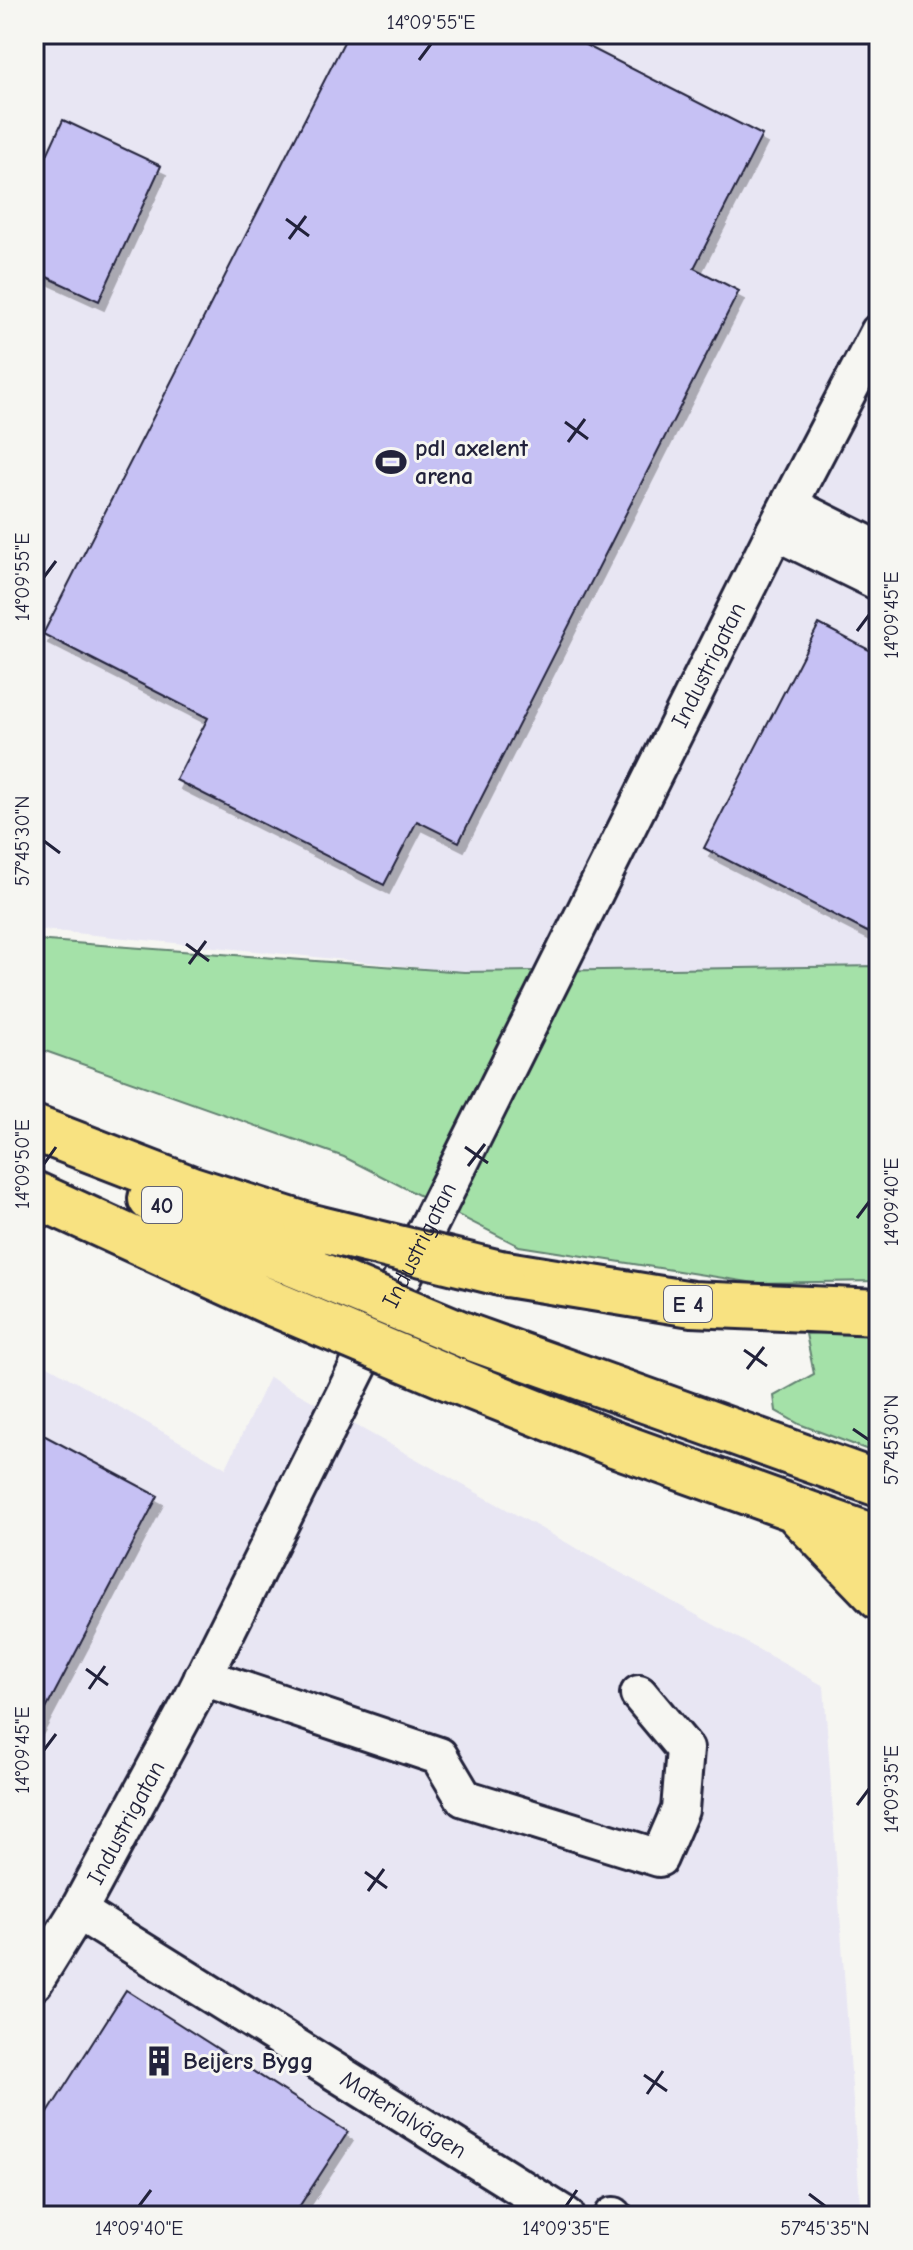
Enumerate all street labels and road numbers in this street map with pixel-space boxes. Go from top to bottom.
street label: Industrigatan [665,598,751,732]
street label: Industrigatan [376,1177,462,1312]
road number: 40 [142,1187,182,1223]
road number: E 4 [664,1286,712,1322]
street label: Industrigatan [81,1756,170,1889]
street label: Materialvägen [335,2065,472,2164]

